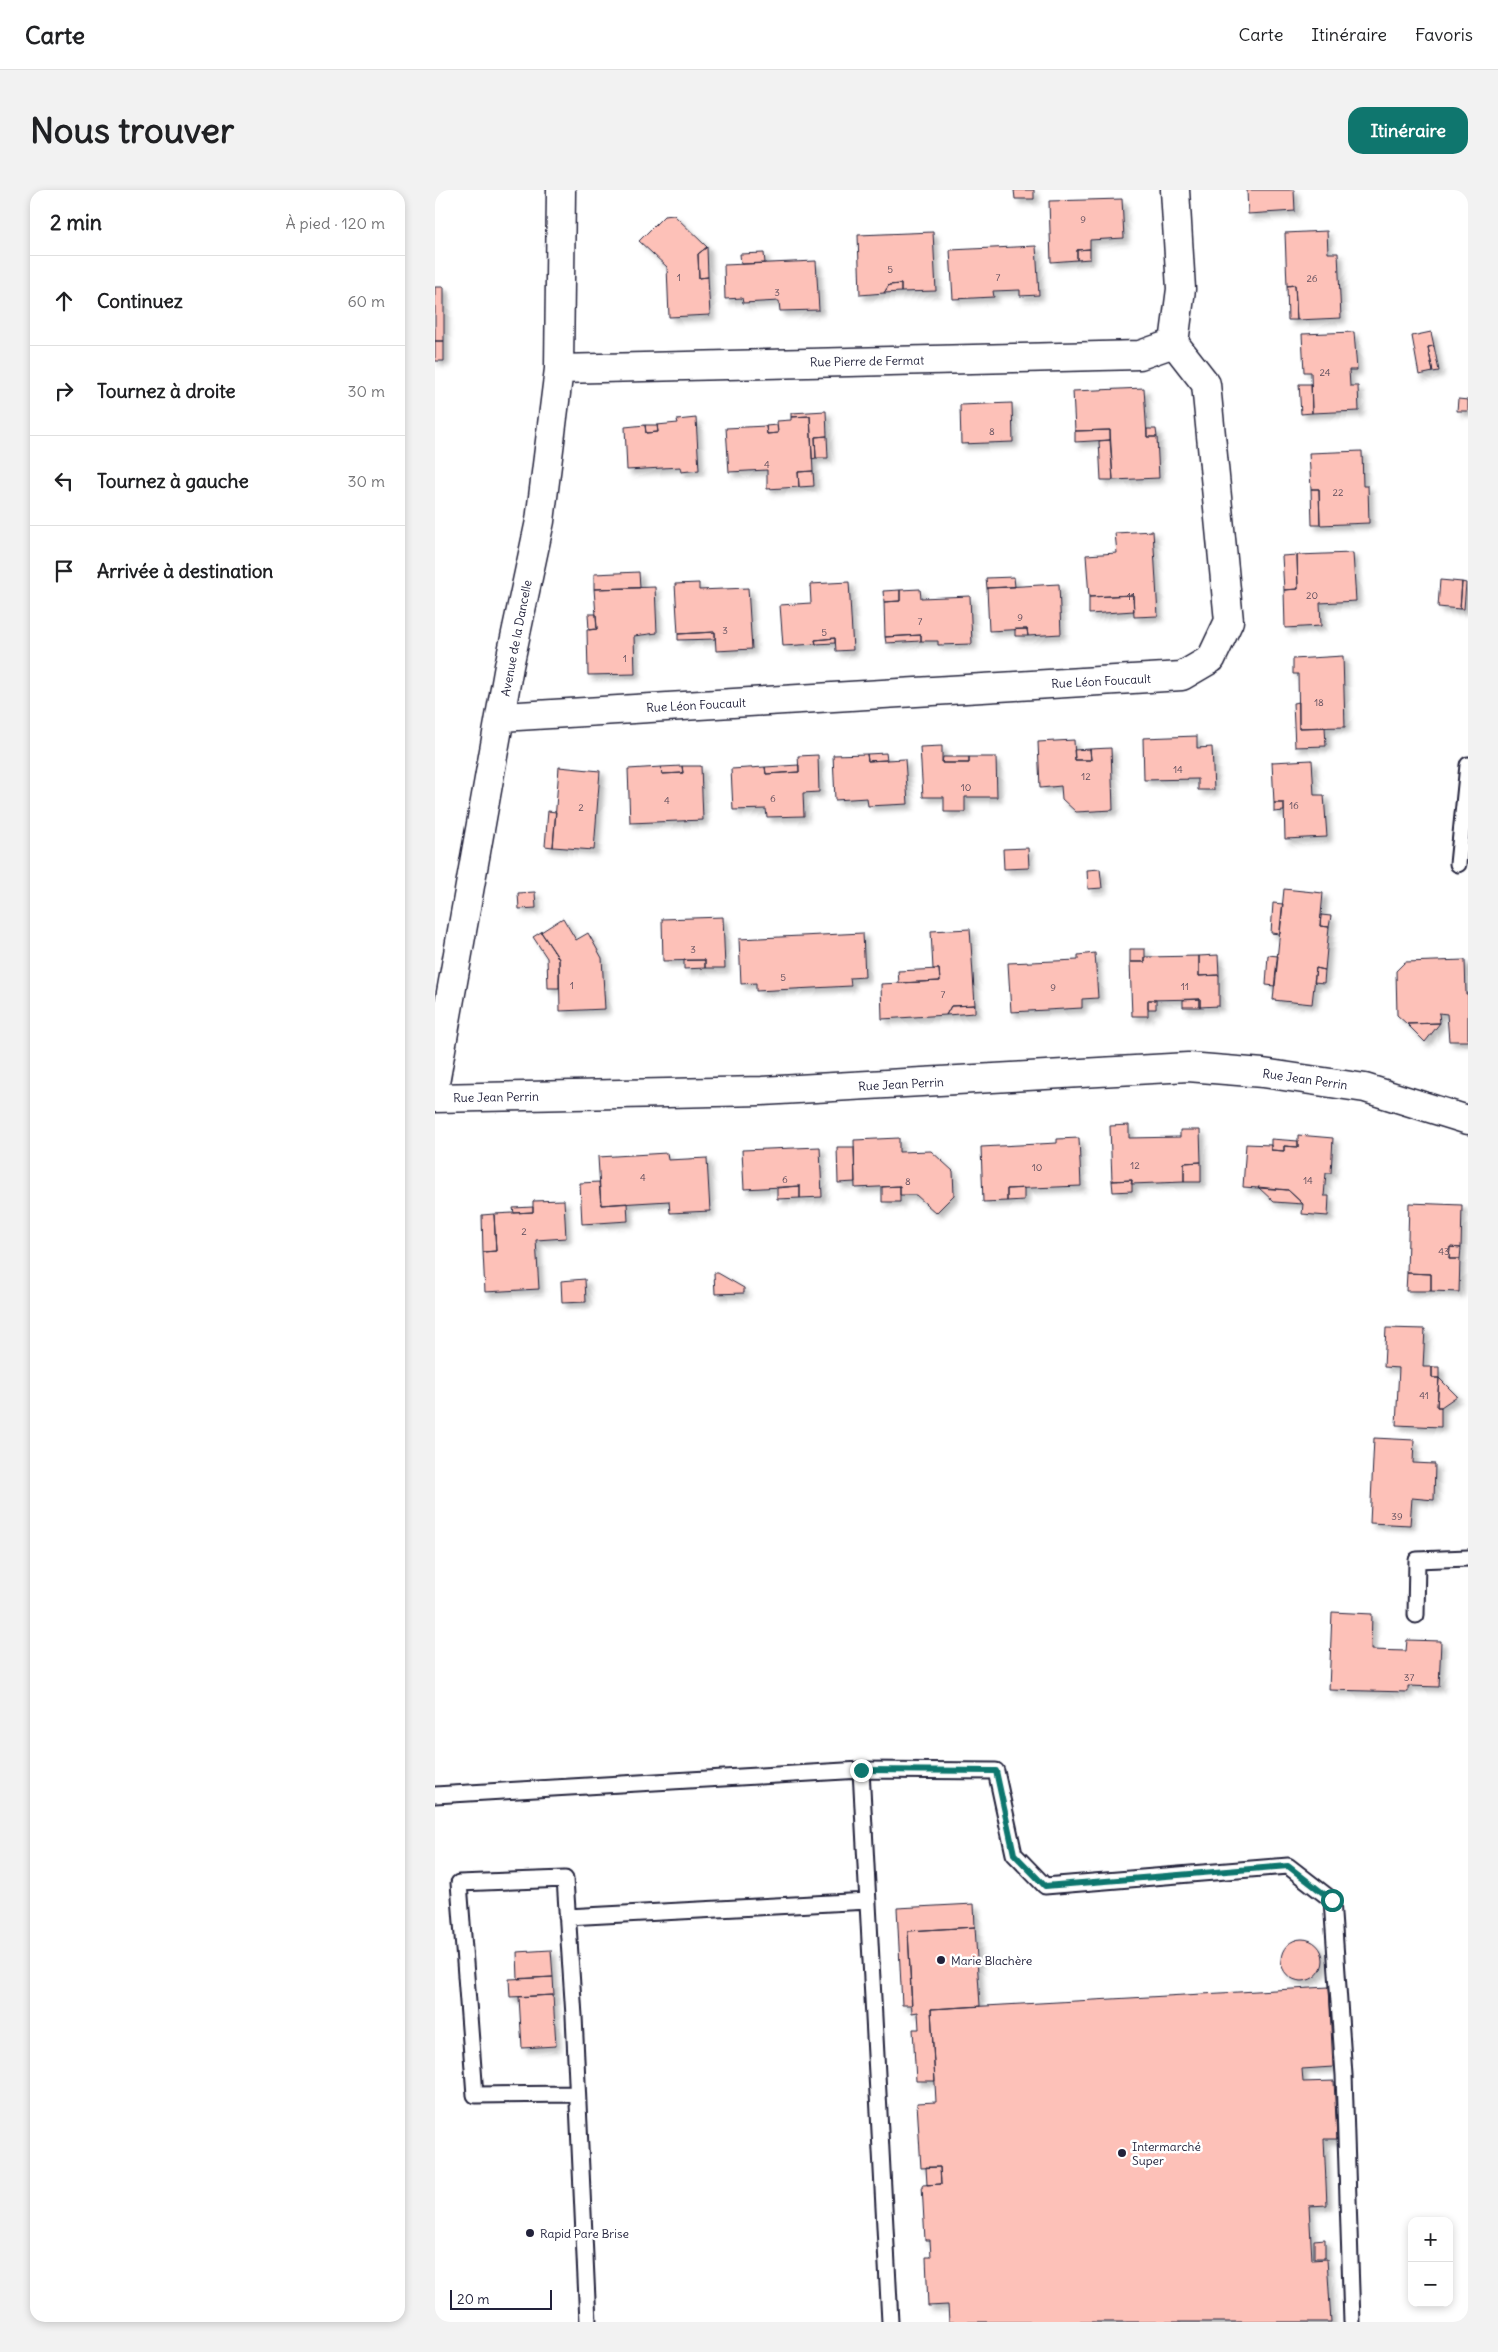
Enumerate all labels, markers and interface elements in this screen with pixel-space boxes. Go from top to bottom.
text: Carte [25,20,85,50]
text: Carte [1238,23,1283,46]
text: Itinéraire [1311,23,1387,46]
text: Favoris [1415,23,1473,46]
button: Itinéraire [1348,107,1468,154]
text: Nous trouver [30,108,234,152]
text: 2 min [50,209,102,236]
text: À pied · 120 m [286,213,385,233]
house number: 9 [1080,213,1086,226]
house number: 5 [887,263,893,276]
house number: 1 [677,271,681,284]
house number: 7 [996,271,1001,284]
house number: 26 [1306,272,1318,285]
house number: 3 [774,286,780,299]
icon: ahead [50,287,78,315]
text: Continuez [97,289,183,313]
text: 60 m [347,291,385,311]
street label: Rue Pierre de Fermat [810,353,924,369]
house number: 24 [1319,366,1331,379]
icon: right [50,377,78,405]
text: Tournez à droite [97,379,236,403]
text: 30 m [348,381,385,401]
house number: 8 [989,425,995,438]
house number: 4 [764,458,770,471]
icon: left [50,467,78,495]
text: Tournez à gauche [97,469,249,493]
text: 30 m [348,471,385,491]
house number: 22 [1333,486,1344,499]
icon: arrive [50,557,78,585]
text: Arrivée à destination [97,559,273,583]
street label: Avenue de la Dancelle [497,578,535,698]
house number: 20 [1306,589,1318,602]
house number: 11 [1127,590,1135,603]
house number: 9 [1017,611,1023,624]
house number: 7 [918,615,923,628]
house number: 3 [722,624,728,637]
house number: 5 [821,626,827,639]
house number: 1 [623,652,627,665]
street label: Rue Léon Foucault [1051,671,1151,691]
street label: Rue Léon Foucault [646,695,746,715]
house number: 18 [1314,696,1324,709]
house number: 14 [1173,763,1183,776]
house number: 12 [1081,770,1091,783]
house number: 10 [961,781,971,794]
house number: 6 [770,792,776,805]
house number: 4 [664,794,670,807]
house number: 16 [1289,799,1299,812]
house number: 2 [578,801,584,814]
house number: 3 [690,943,696,956]
house number: 5 [780,971,786,984]
house number: 1 [570,979,574,992]
house number: 11 [1181,980,1189,993]
house number: 9 [1050,981,1056,994]
house number: 7 [941,988,946,1001]
street label: Rue Jean Perrin [1262,1066,1349,1092]
street label: Rue Jean Perrin [858,1074,944,1094]
street label: Rue Jean Perrin [453,1089,539,1105]
house number: 12 [1130,1159,1140,1172]
house number: 10 [1032,1161,1042,1174]
house number: 4 [640,1171,646,1184]
house number: 6 [782,1173,788,1186]
house number: 14 [1303,1174,1313,1187]
house number: 8 [905,1175,911,1188]
house number: 2 [521,1225,527,1238]
house number: 43 [1438,1245,1450,1258]
house number: 41 [1419,1389,1429,1402]
house number: 39 [1391,1510,1403,1523]
house number: 37 [1404,1671,1414,1684]
route end [850,1759,873,1782]
route start [1321,1889,1344,1912]
place label: Marie Blachère [951,1953,1032,1968]
marker: Marie Blachère [935,1954,947,1966]
place label: Intermarché Super [1132,2139,1201,2168]
marker: Intermarché Super [1116,2147,1128,2159]
map controls [1408,2217,1453,2307]
button: + [1408,2217,1453,2262]
place label: Rapid Pare Brise [540,2226,629,2241]
marker: Rapid Pare Brise [524,2227,536,2239]
button: − [1408,2262,1453,2307]
scale bar [450,2287,553,2310]
text: 20 m [457,2290,490,2308]

